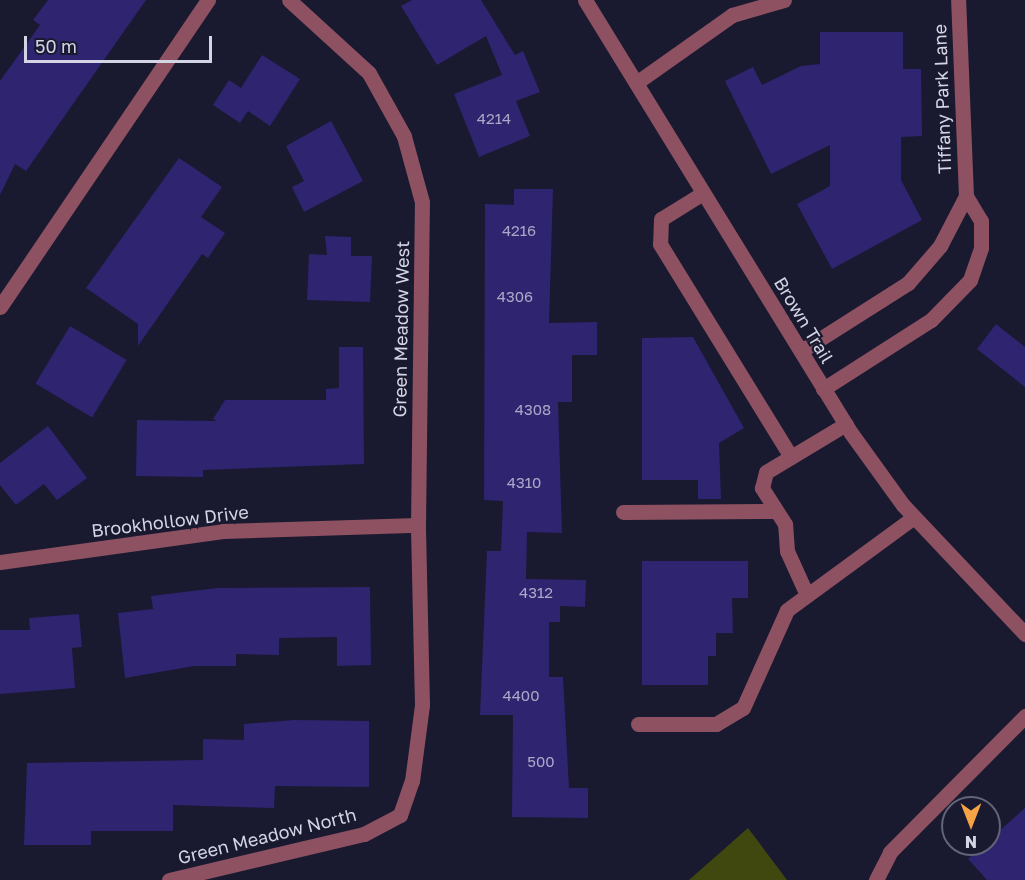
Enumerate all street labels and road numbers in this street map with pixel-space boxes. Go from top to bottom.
street label: Tiffany Park Lane [929,24,955,174]
street label: Green Meadow West [389,241,413,417]
street label: Brown Trail [770,273,838,367]
street label: Brookhollow Drive [90,501,250,541]
street label: Green Meadow North [176,803,358,869]

